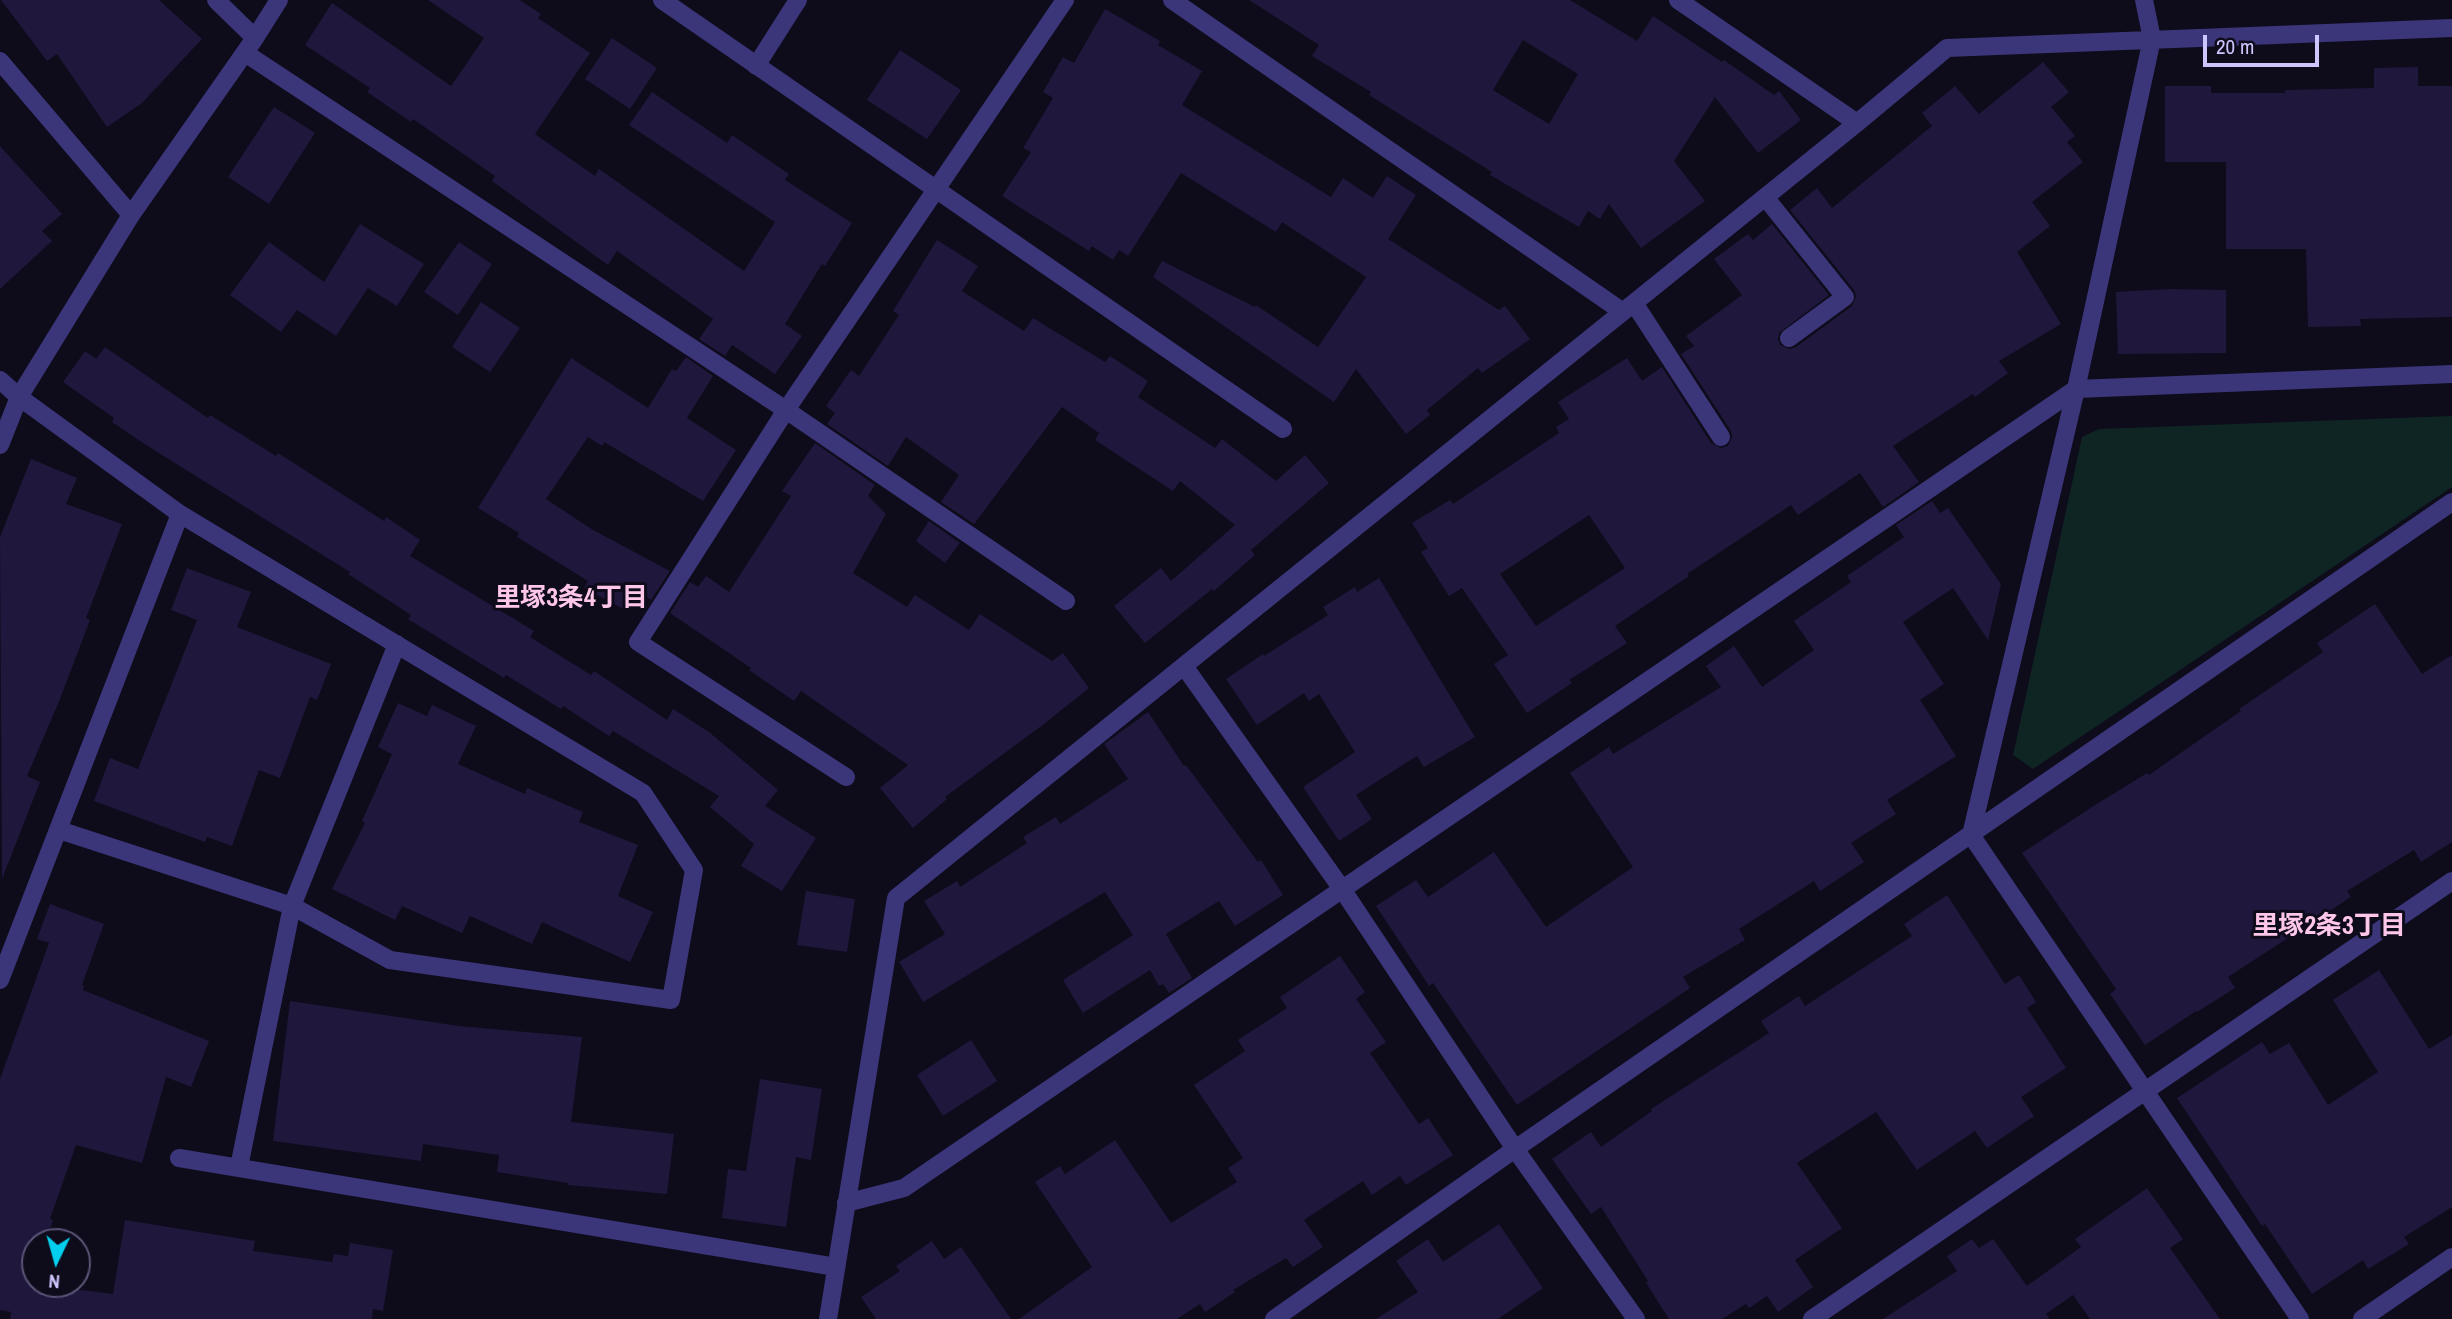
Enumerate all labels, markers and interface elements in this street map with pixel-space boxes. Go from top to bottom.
scale bar [2207,21,2322,65]
text: 20 m [2216,32,2254,61]
district label: 里塚3条4丁目 [494,583,648,615]
district label: 里塚2条3丁目 [2252,911,2406,943]
north arrow [21,1228,91,1298]
text: N [48,1268,61,1295]

